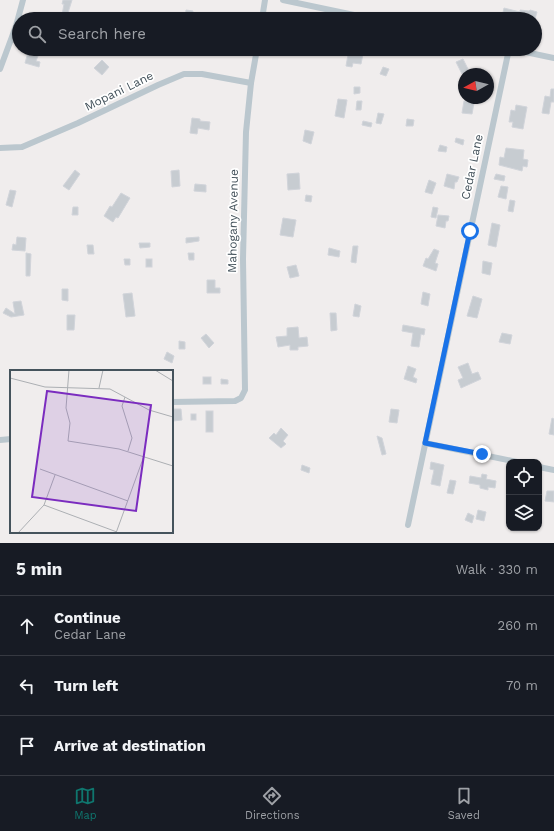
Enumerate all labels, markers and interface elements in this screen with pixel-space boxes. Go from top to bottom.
search box [12,12,542,56]
icon: search [26,23,48,45]
text: Search here [58,25,146,43]
street label: Mopani Lane [82,68,156,114]
north arrow [458,68,494,104]
street label: Cedar Lane [458,133,486,201]
street label: Mahogany Avenue [225,169,241,273]
route start [461,222,479,240]
inset map [10,370,173,533]
route end [473,445,491,463]
map controls [506,459,542,531]
button: locate [506,459,542,495]
button: layers [506,495,542,531]
text: 5 min [16,559,62,579]
text: Walk · 330 m [456,562,538,577]
text: Continue [54,609,121,627]
icon: ahead [16,615,38,637]
text: 260 m [498,618,538,633]
text: Cedar Lane [54,627,126,642]
icon: left [16,675,38,697]
text: Turn left [54,677,118,695]
text: 70 m [506,678,538,693]
icon: arrive [16,735,38,757]
text: Arrive at destination [54,737,206,755]
tab: Map [74,785,97,822]
tab: Directions [245,785,299,822]
tab: Saved [448,785,480,822]

